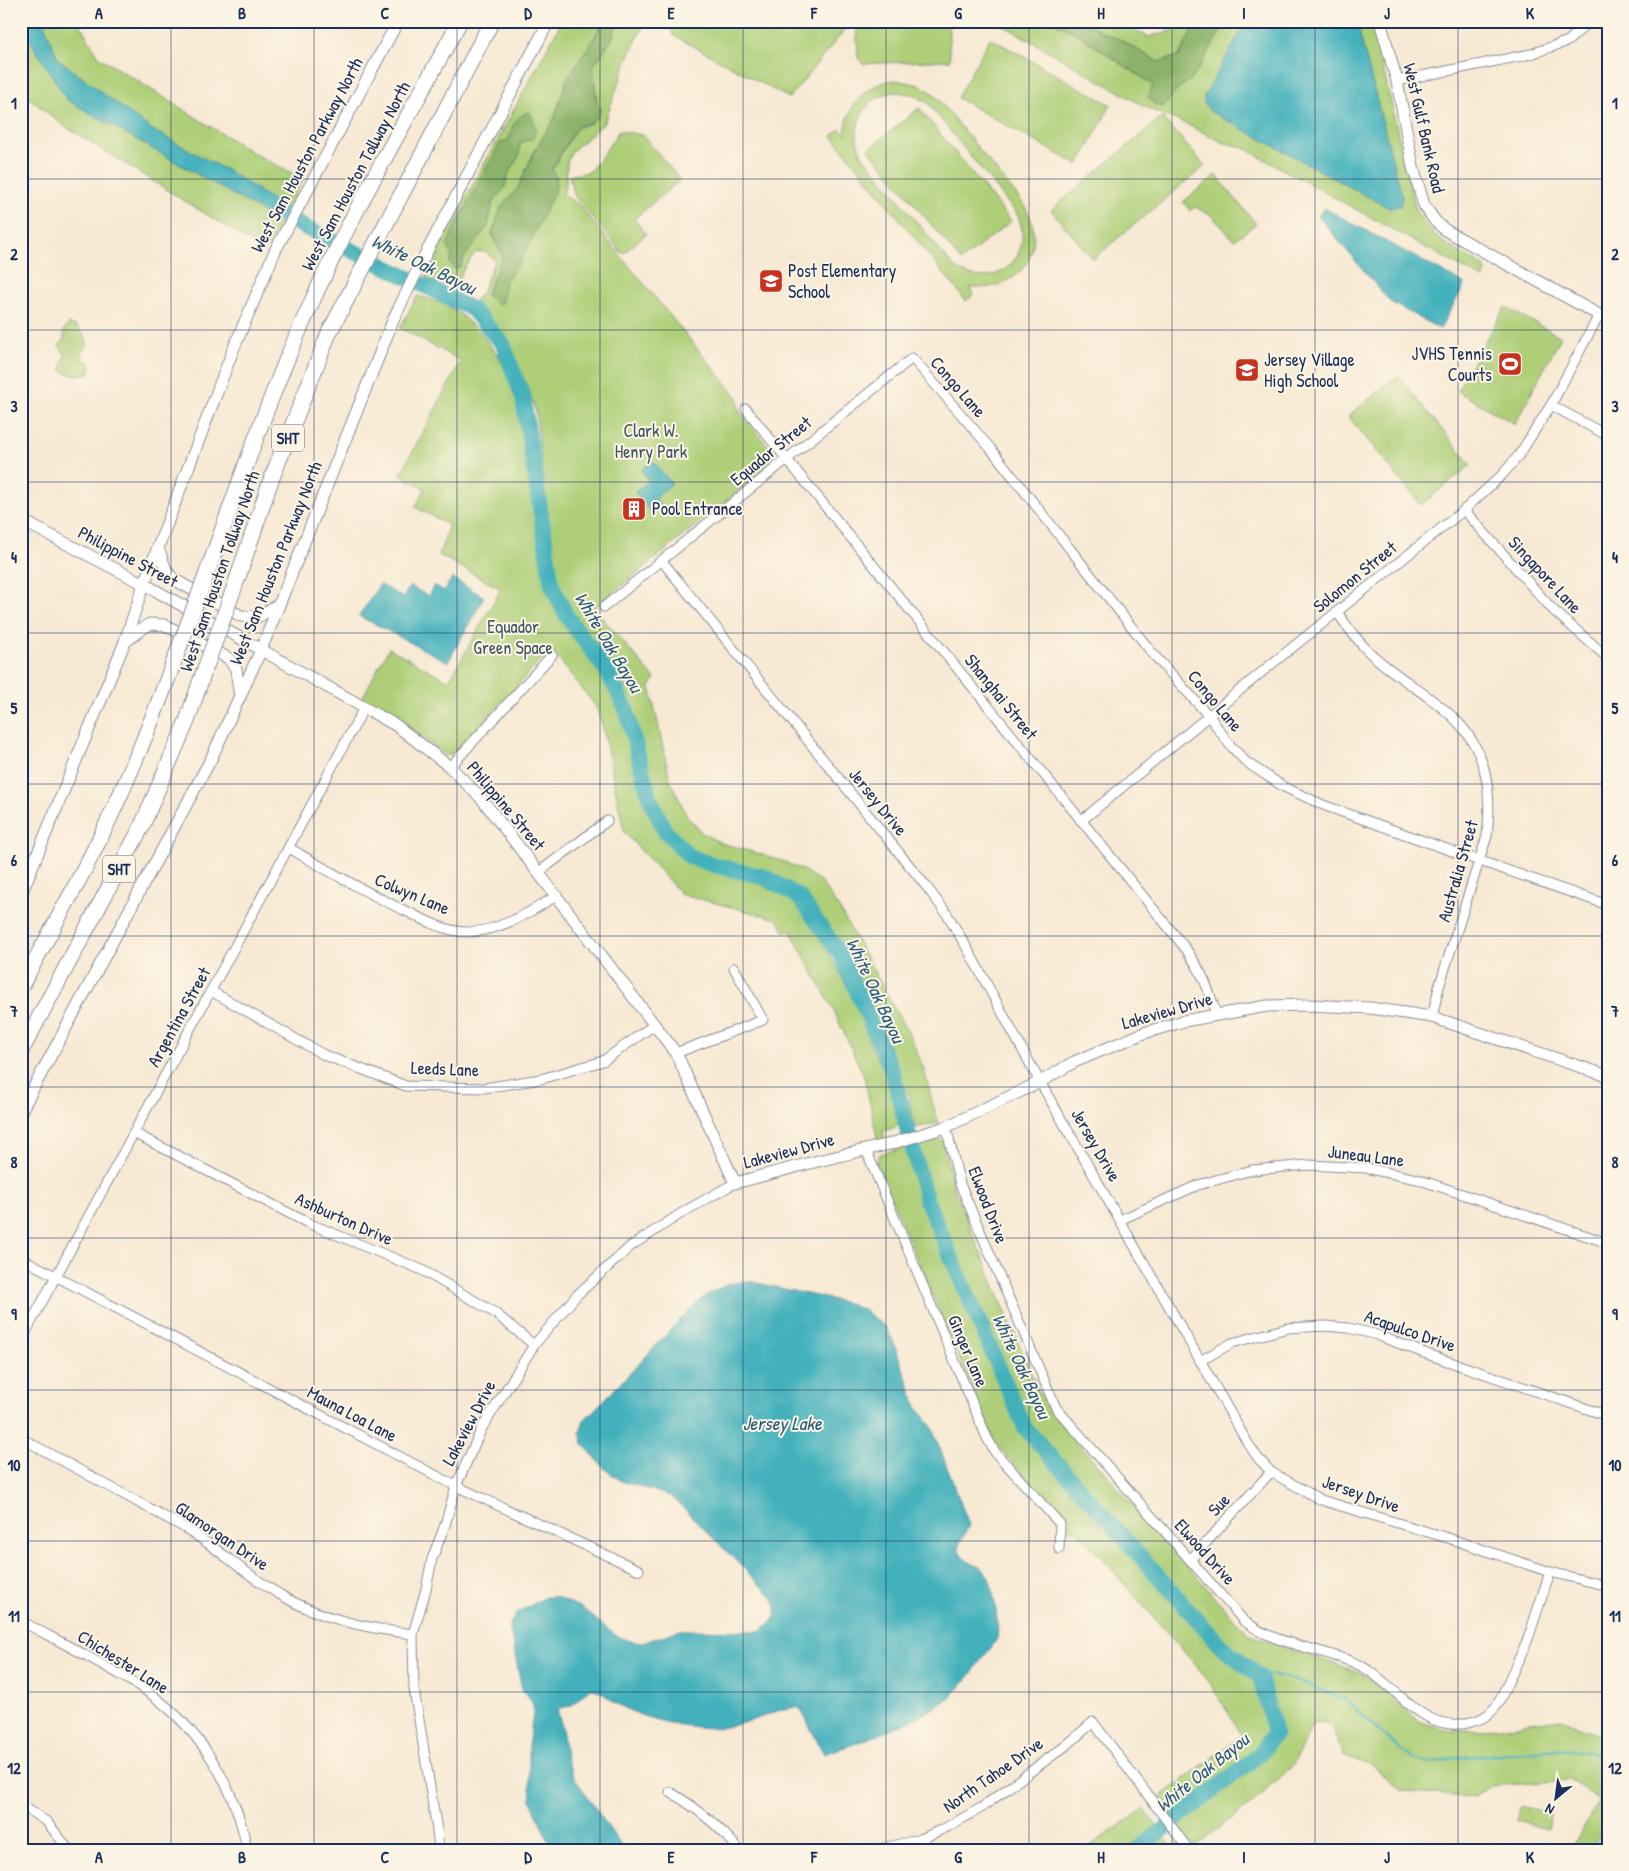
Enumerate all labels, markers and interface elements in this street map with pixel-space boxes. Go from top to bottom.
text: A [95,2,103,24]
text: B [238,2,246,24]
text: C [381,2,390,24]
text: D [524,2,532,24]
text: E [667,2,675,24]
text: F [810,2,818,24]
text: G [954,2,962,24]
text: H [1097,2,1105,24]
text: I [1242,2,1246,24]
text: J [1384,2,1390,24]
text: K [1526,2,1535,24]
street label: West Sam Houston Parkway North [244,52,369,257]
street label: West Gulf Bank Road [1397,61,1452,195]
street label: West Sam Houston Tollway North [295,76,416,275]
text: 1 [11,92,17,114]
text: 1 [1612,92,1618,114]
water label: White Oak Bayou [367,228,482,301]
text: 2 [10,243,18,265]
text: 2 [1611,243,1619,265]
place label: Post Elementary School [788,258,897,304]
school or university icon: Post Elementary School [758,268,784,294]
place label: JVHS Tennis Courts [1412,341,1492,387]
place label: Jersey Village High School [1264,347,1355,393]
street label: Congo Lane [925,351,992,423]
sports icon: JVHS Tennis Courts [1497,351,1523,377]
school or university icon: Jersey Village High School [1234,357,1260,383]
text: 3 [10,395,18,417]
text: 3 [1611,395,1619,417]
street label: Equador Street [725,410,817,491]
park label: Clark W. Henry Park [615,418,688,464]
road number: SHT [272,424,304,452]
street label: West Sam Houston Parkway North [223,457,328,668]
street label: West Sam Houston Tollway North [173,467,266,675]
building icon: Pool Entrance [621,496,647,522]
place label: Pool Entrance [652,496,743,521]
street label: Philippine Street [74,520,183,594]
street label: Singapore Lane [1503,530,1588,619]
street label: Solomon Street [1307,535,1403,618]
text: 4 [11,546,17,568]
text: 4 [1612,546,1618,568]
water label: White Oak Bayou [569,587,650,698]
park label: Equador Green Space [473,614,553,660]
street label: Shanghai Street [959,649,1044,745]
street label: Congo Lane [1182,664,1249,737]
text: 5 [11,697,18,719]
text: 5 [1612,697,1619,719]
street label: Philippine Street [461,756,552,856]
street label: Jersey Drive [843,763,913,841]
street label: Australia Street [1431,816,1484,925]
text: 6 [11,849,18,871]
text: 6 [1612,849,1619,871]
road number: SHT [103,856,135,882]
street label: Colwyn Lane [371,867,454,921]
water label: White Oak Bayou [840,933,912,1048]
street label: Argentina Street [141,962,217,1071]
street label: Lakeview Drive [1119,986,1215,1035]
text: 7 [9,1000,18,1022]
text: 7 [1610,1000,1619,1022]
street label: Leeds Lane [411,1055,480,1082]
street label: Jersey Drive [1065,1104,1127,1186]
street label: Lakeview Drive [741,1126,837,1175]
street label: Juneau Lane [1327,1138,1406,1173]
text: 8 [11,1151,18,1173]
text: 8 [1612,1151,1619,1173]
street label: Elwood Drive [962,1163,1015,1247]
street label: Ashburton Drive [291,1186,397,1251]
text: 9 [11,1303,17,1325]
street label: Acapulco Drive [1361,1303,1459,1358]
text: 9 [1612,1303,1618,1325]
water label: White Oak Bayou [986,1309,1058,1424]
street label: Ginger Lane [942,1311,995,1391]
street label: Lakeview Drive [436,1376,501,1470]
street label: Mauna Loa Lane [303,1379,402,1448]
water label: Jersey Lake [742,1410,823,1436]
text: 10 [8,1454,20,1476]
text: 10 [1609,1454,1621,1476]
street label: Jersey Drive [1319,1469,1403,1518]
street label: Sue [1202,1488,1235,1521]
street label: Glamorgan Drive [170,1495,274,1576]
street label: Elwood Drive [1169,1513,1242,1590]
text: 11 [8,1605,20,1627]
text: 11 [1609,1605,1621,1627]
street label: Chichester Lane [73,1624,174,1700]
water label: White Oak Bayou [1150,1725,1255,1818]
street label: North Tahoe Drive [938,1731,1048,1818]
text: 12 [7,1757,21,1779]
text: 12 [1608,1757,1622,1779]
north arrow [1532,1774,1582,1824]
text: N [1541,1799,1557,1820]
text: A [95,1846,103,1868]
text: B [238,1846,246,1868]
text: C [381,1846,390,1868]
text: D [524,1846,532,1868]
text: E [667,1846,675,1868]
text: F [810,1846,818,1868]
text: G [954,1846,962,1868]
text: H [1097,1846,1105,1868]
text: I [1242,1846,1246,1868]
text: J [1384,1846,1390,1868]
text: K [1526,1846,1535,1868]

